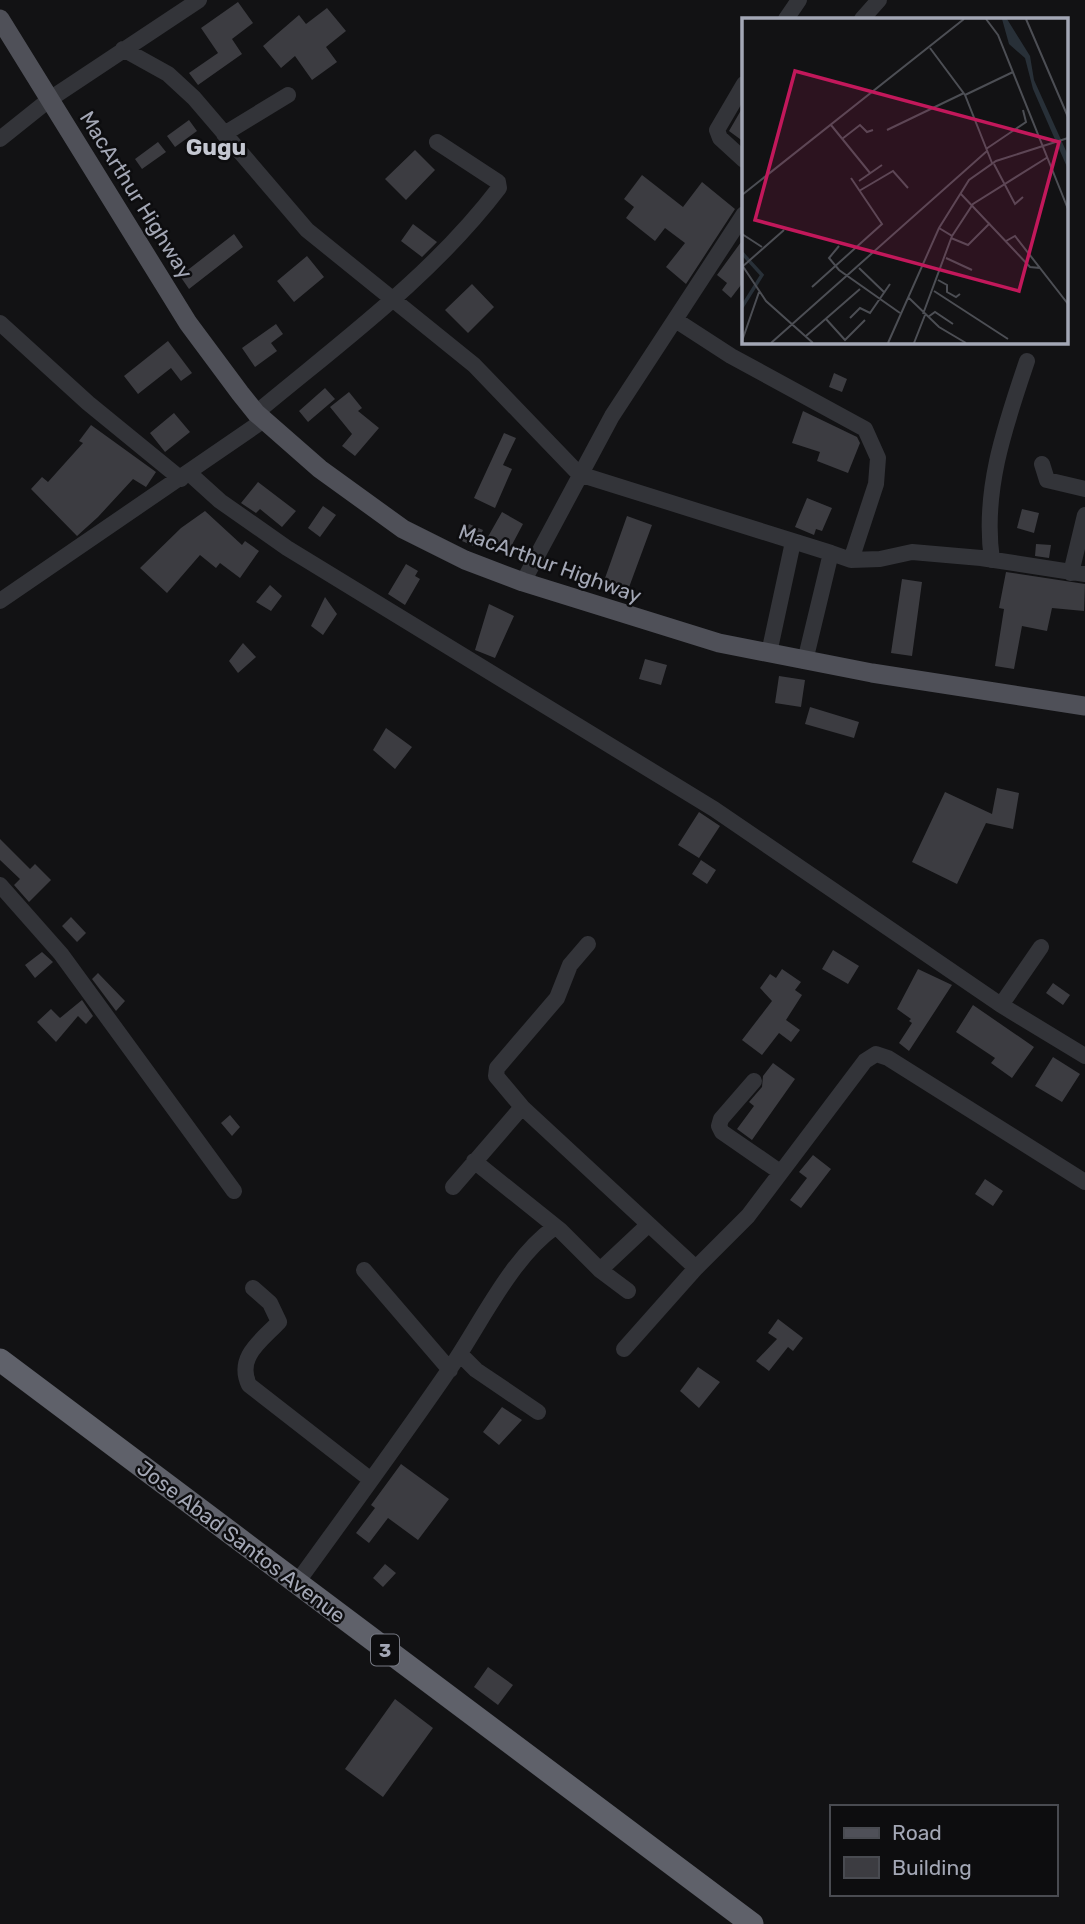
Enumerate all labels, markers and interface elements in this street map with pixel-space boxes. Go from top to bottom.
inset map [742,18,1068,343]
street label: MacArthur Highway [75,106,198,284]
district label: Gugu [186,133,246,161]
street label: MacArthur Highway [455,519,645,608]
street label: Jose Abad Santos Avenue [132,1455,350,1628]
road number: 3 [371,1634,399,1666]
legend [830,1805,1057,1896]
text: Road [892,1820,942,1845]
text: Building [892,1855,972,1880]

